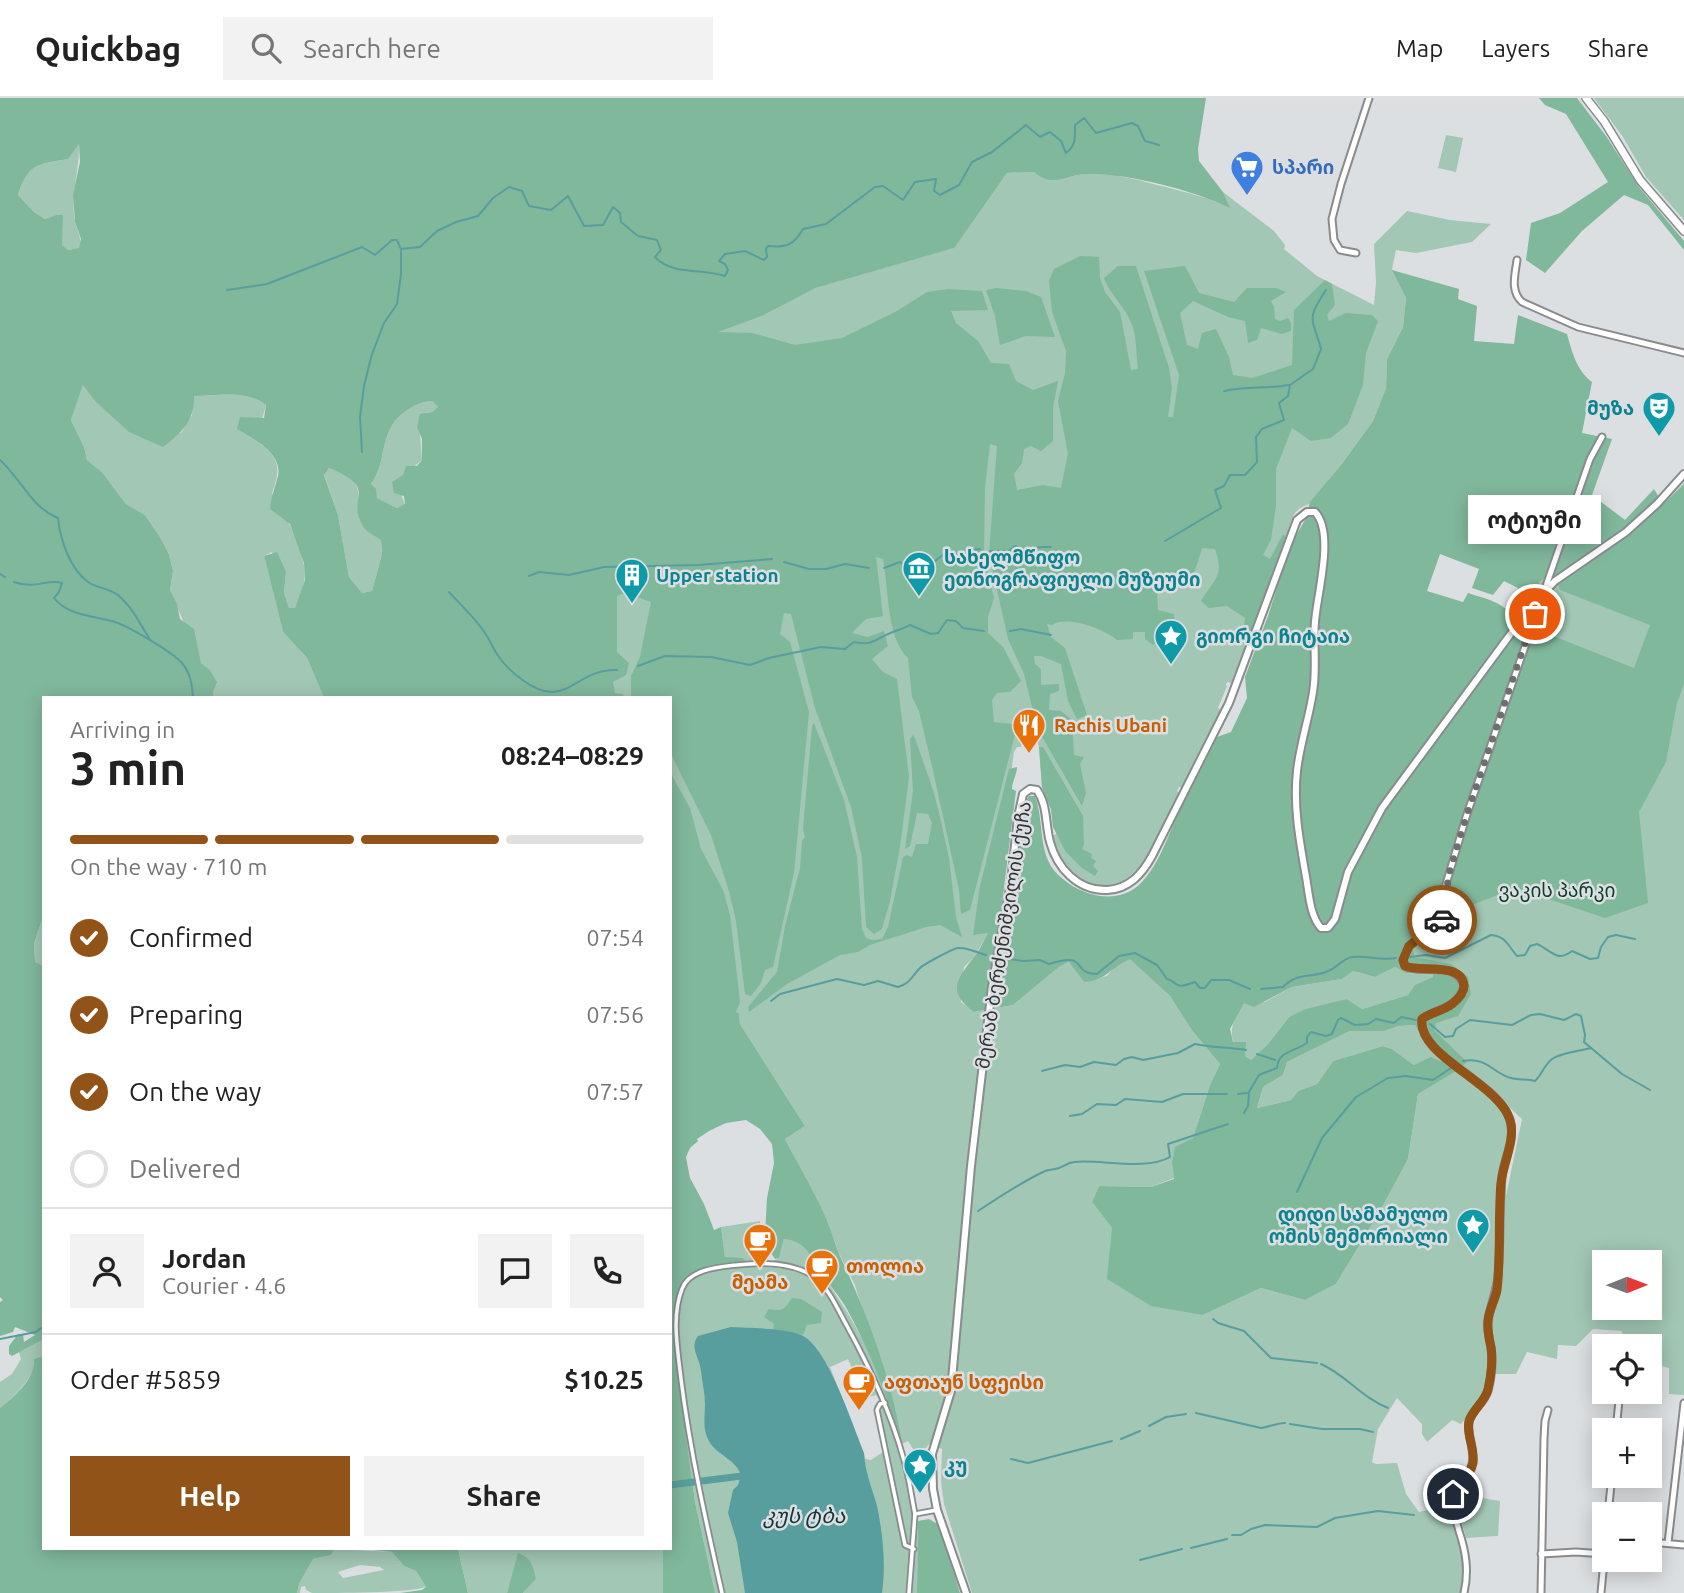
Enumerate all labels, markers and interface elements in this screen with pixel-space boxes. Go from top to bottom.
search box [223,17,713,80]
icon: search [247,29,285,67]
text: Quickbag [35,30,181,67]
text: Search here [303,34,441,63]
text: Map [1396,35,1443,62]
text: Layers [1481,35,1550,62]
text: Share [1588,35,1649,62]
supermarket icon: სპარი [1228,148,1266,197]
place label: სპარი [1272,156,1334,178]
theatre icon: მუზა [1640,389,1678,438]
place label: მუზა [1587,397,1634,420]
callout: ოტიუმი [1468,495,1602,544]
text: ოტიუმი [1487,507,1582,532]
place label: სახელმწიფო ეთნოგრაფიული მუზეუმი [944,546,1200,591]
museum icon: სახელმწიფო ეთნოგრაფიული მუზეუმი [900,549,938,598]
building icon: Upper station [613,556,651,605]
place label: Upper station [656,564,779,586]
pin [1505,584,1565,644]
icon: bag [1516,595,1554,633]
place icon: გიორგი ჩიტაია [1152,617,1190,666]
place label: გიორგი ჩიტაია [1196,625,1350,648]
restaurant icon: Rachis Ubani [1010,706,1048,755]
place label: Rachis Ubani [1054,714,1167,736]
text: Arriving in [70,717,175,742]
text: 08:24–08:29 [501,741,644,770]
text: 3 min [70,742,186,794]
street label: მერაბ ბერძენიშვილის ქუჩა [971,800,1037,1071]
text: On the way · 710 m [70,854,267,879]
park label: ვაკის პარკი [1499,879,1615,902]
courier [1407,885,1477,955]
icon: car [1423,901,1461,939]
icon: check [70,919,108,957]
text: Confirmed [129,923,253,952]
text: 07:54 [586,925,644,950]
icon: check [70,996,108,1034]
text: Preparing [129,1000,243,1029]
text: 07:56 [586,1002,644,1027]
icon: check [70,1073,108,1111]
text: On the way [129,1077,261,1106]
text: 07:57 [586,1079,644,1104]
text: Delivered [129,1154,241,1183]
place label: დიდი სამამულო ომის მემორიალი [1269,1203,1448,1248]
place icon: დიდი სამამულო ომის მემორიალი [1454,1206,1492,1255]
cafe icon: მეამა [741,1221,779,1270]
button: person [70,1234,144,1308]
button: chat [478,1234,552,1308]
button: phone [570,1234,644,1308]
text: Jordan [162,1244,247,1273]
cafe icon: თოლია [803,1247,841,1296]
north arrow [1592,1250,1662,1320]
map controls [1592,1250,1662,1572]
place label: თოლია [846,1255,924,1278]
place label: მეამა [732,1271,788,1294]
text: Courier · 4.6 [162,1273,286,1298]
button: locate [1592,1334,1662,1404]
cafe icon: აფთაუნ სფეისი [840,1363,878,1412]
text: Order #5859 [70,1365,221,1394]
text: $10.25 [564,1365,644,1394]
place label: აფთაუნ სფეისი [884,1371,1044,1394]
button: + [1592,1418,1662,1488]
place icon: კუ [901,1446,939,1495]
place label: კუ [944,1454,967,1477]
button: Help [70,1456,350,1536]
button: Share [364,1456,644,1536]
pin [1423,1464,1483,1524]
icon: home [1434,1475,1472,1513]
button: − [1592,1502,1662,1572]
water label: კუს ტბა [763,1503,846,1529]

